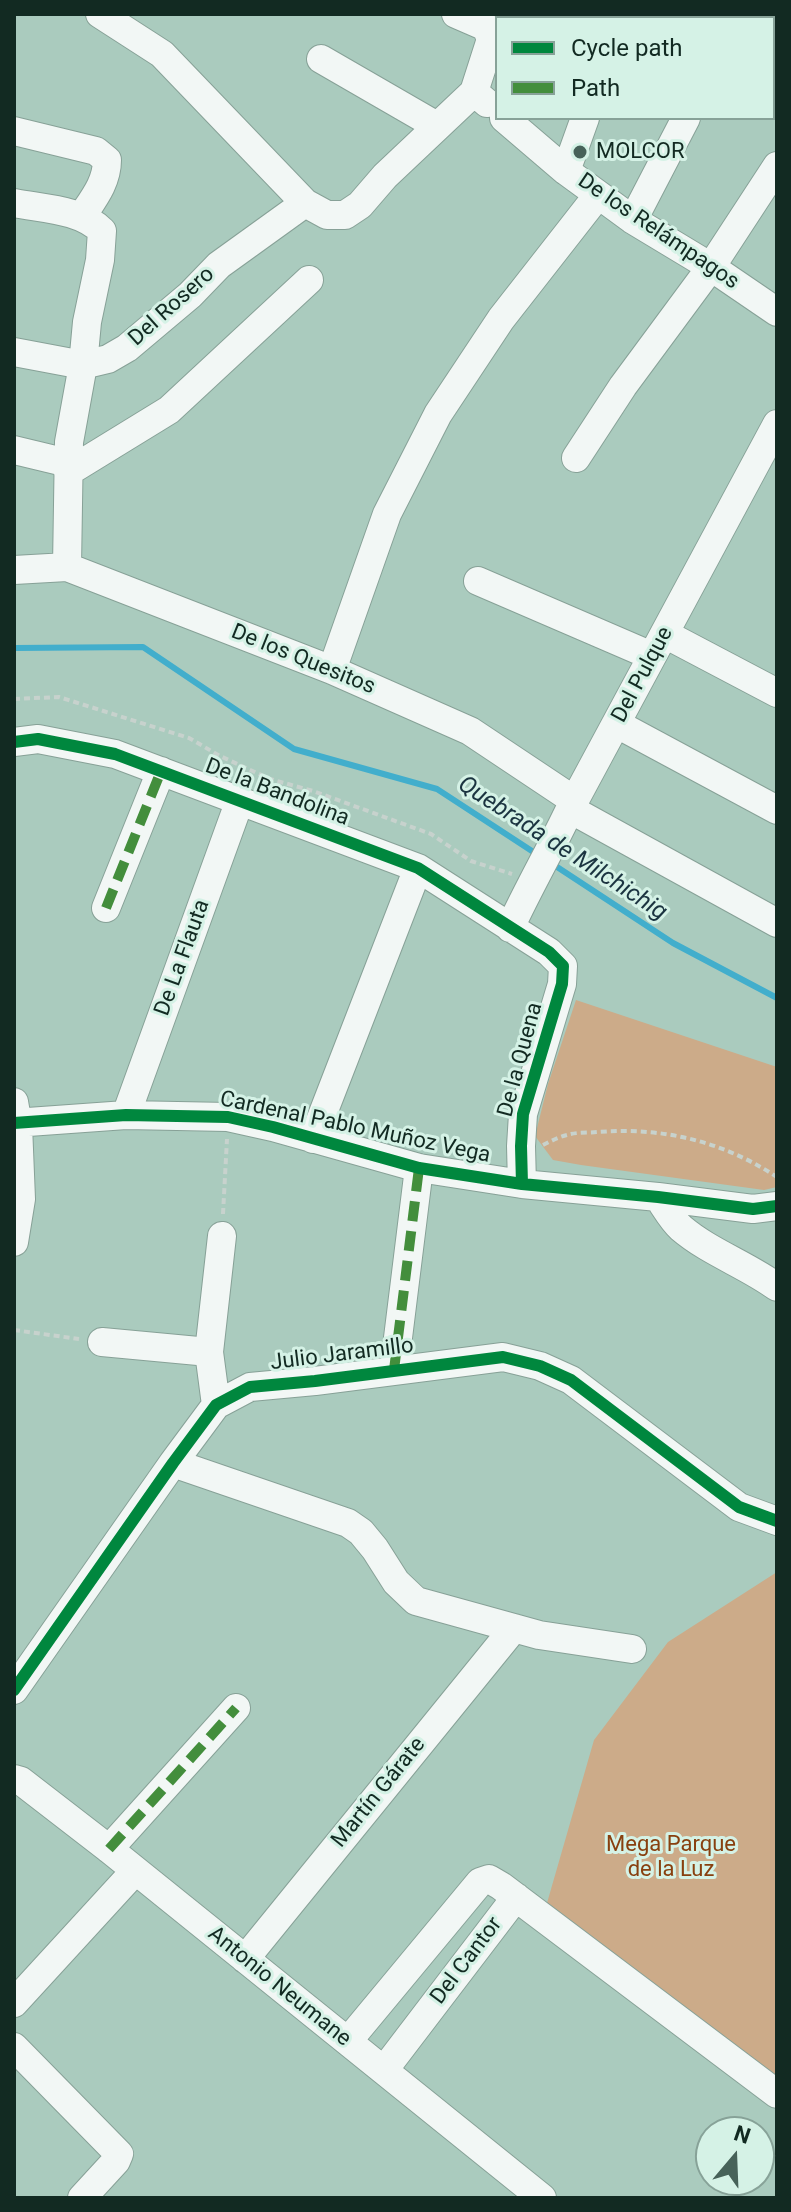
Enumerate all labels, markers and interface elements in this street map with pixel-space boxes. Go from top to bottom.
legend [495,16,775,120]
text: Cycle path [571,34,683,62]
text: Path [571,74,620,102]
place label: MOLCOR [596,139,685,165]
marker: MOLCOR [571,143,589,161]
street label: De los Relámpagos [572,168,744,296]
street label: Del Rosero [124,262,220,352]
street label: De los Quesitos [227,619,379,701]
street label: Del Pulque [607,623,679,727]
street label: De la Bandolina [201,753,353,833]
water label: Quebrada de Milchichig [452,771,672,927]
street label: De La Flauta [150,896,216,1020]
street label: De la Quena [493,1000,549,1120]
street label: Cardenal Pablo Muñoz Vega [217,1086,493,1170]
street label: Julio Jaramillo [269,1333,415,1377]
street label: Martín Gárate [327,1733,431,1853]
park label: Mega Parque de la Luz [606,1832,736,1884]
street label: Del Cantor [426,1912,508,2010]
street label: Antonio Neumane [202,1921,356,2053]
north arrow [695,2116,775,2196]
text: N [731,2120,754,2149]

